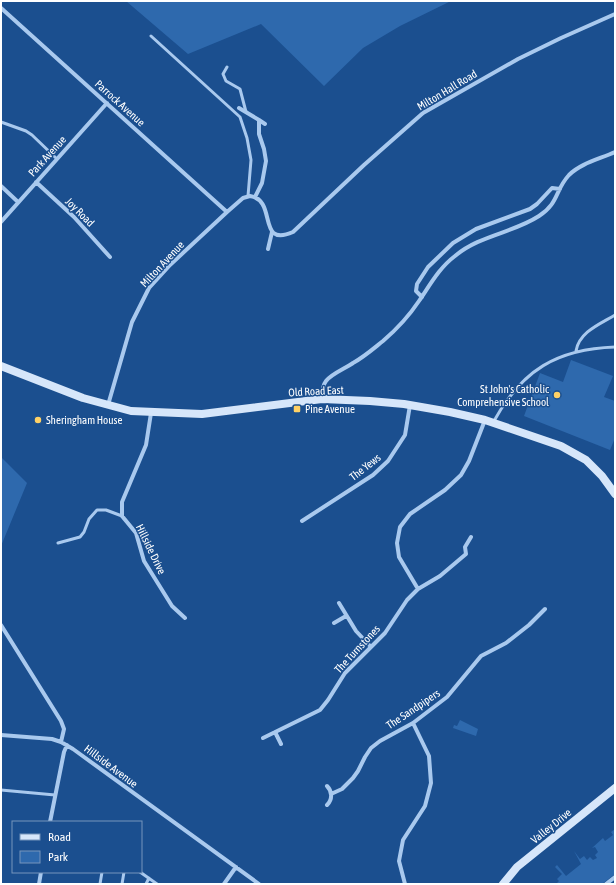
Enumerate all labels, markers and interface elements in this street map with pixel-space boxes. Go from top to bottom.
street label: Milton Hall Road [415,67,479,113]
street label: Parrock Avenue [93,78,147,128]
street label: Park Avenue [26,133,68,179]
street label: Joy Road [63,195,97,229]
street label: Milton Avenue [138,239,186,289]
place label: St John's Catholic Comprehensive School [457,383,550,408]
street label: Old Road East [288,384,344,398]
marker: St John's Catholic Comprehensive School [552,390,562,400]
place label: Pine Avenue [305,403,355,415]
marker: Pine Avenue [292,404,302,414]
place label: Sheringham House [46,414,122,426]
marker: Sheringham House [33,415,43,425]
street label: The Yews [347,451,383,483]
street label: Hillside Drive [134,522,168,576]
street label: The Turnstones [332,623,382,675]
street label: The Sandpipers [384,687,442,731]
street label: Hillside Avenue [82,742,140,790]
street label: Valley Drive [529,806,573,846]
legend [12,821,142,873]
text: Road [48,830,71,844]
text: Park [48,850,69,864]

